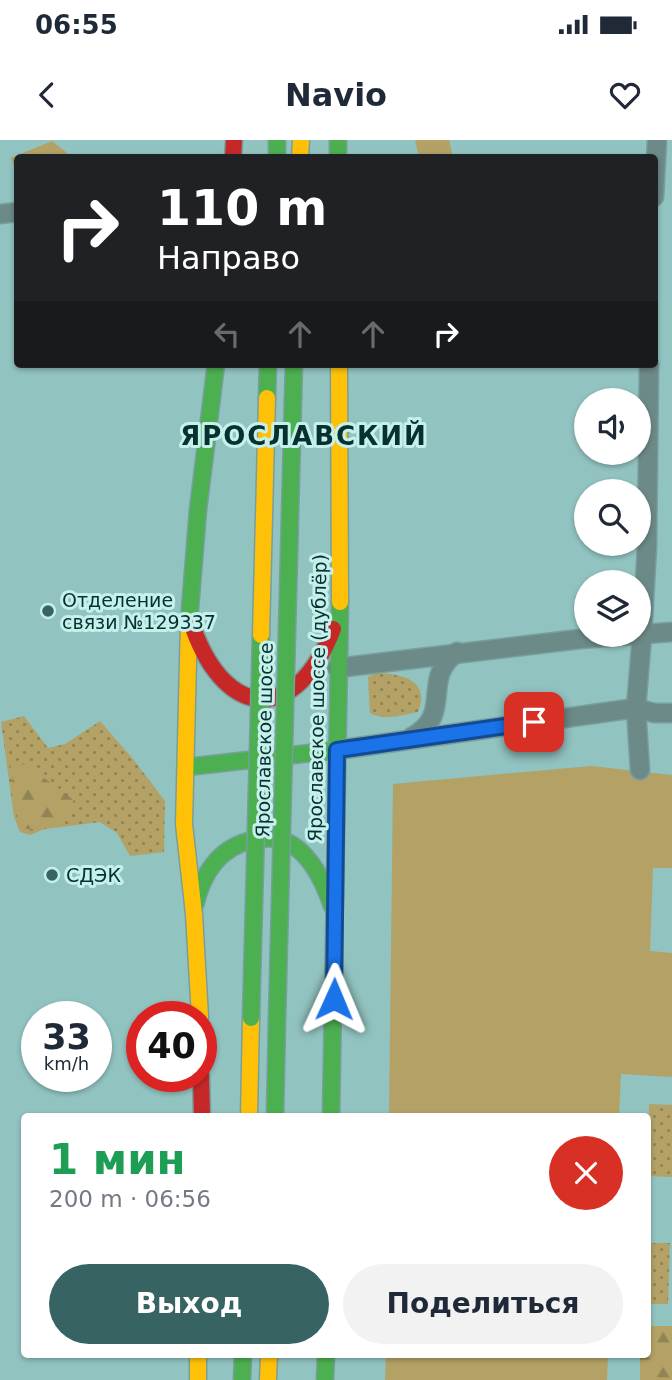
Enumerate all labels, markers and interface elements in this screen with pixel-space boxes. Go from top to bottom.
text: 06:55 [35,10,118,40]
icon: back [28,76,66,114]
text: Navio [285,76,387,114]
icon: heart [606,76,644,114]
text: 110 m [157,180,327,237]
icon: right [42,182,133,273]
text: Направо [157,239,300,277]
icon: left [208,315,246,353]
icon: ahead [281,315,319,353]
icon: ahead [354,315,392,353]
icon: right [427,315,465,353]
map controls [574,388,651,647]
button: sound [574,388,651,465]
district label: ЯРОСЛАВСКИЙ [180,420,428,451]
button: search [574,479,651,556]
street label: Ярославское шоссе (дублёр) [303,554,331,842]
button: layers [574,570,651,647]
place label: Отделение связи №129337 [62,589,216,633]
marker: Отделение связи №129337 [40,603,56,619]
street label: Ярославское шоссе [251,642,277,838]
pin [504,692,564,752]
icon: arrive [515,703,553,741]
place label: СДЭК [66,864,121,886]
marker: СДЭК [44,867,60,883]
position arrow [297,962,371,1036]
speed limit sign: 40 [126,1001,217,1092]
text: 33 [42,1017,91,1057]
text: km/h [44,1053,89,1074]
text: 1 мин [49,1135,186,1184]
button: close [549,1136,623,1210]
text: 200 m · 06:56 [49,1186,211,1212]
button: Выход [49,1264,329,1344]
button: Поделиться [343,1264,623,1344]

